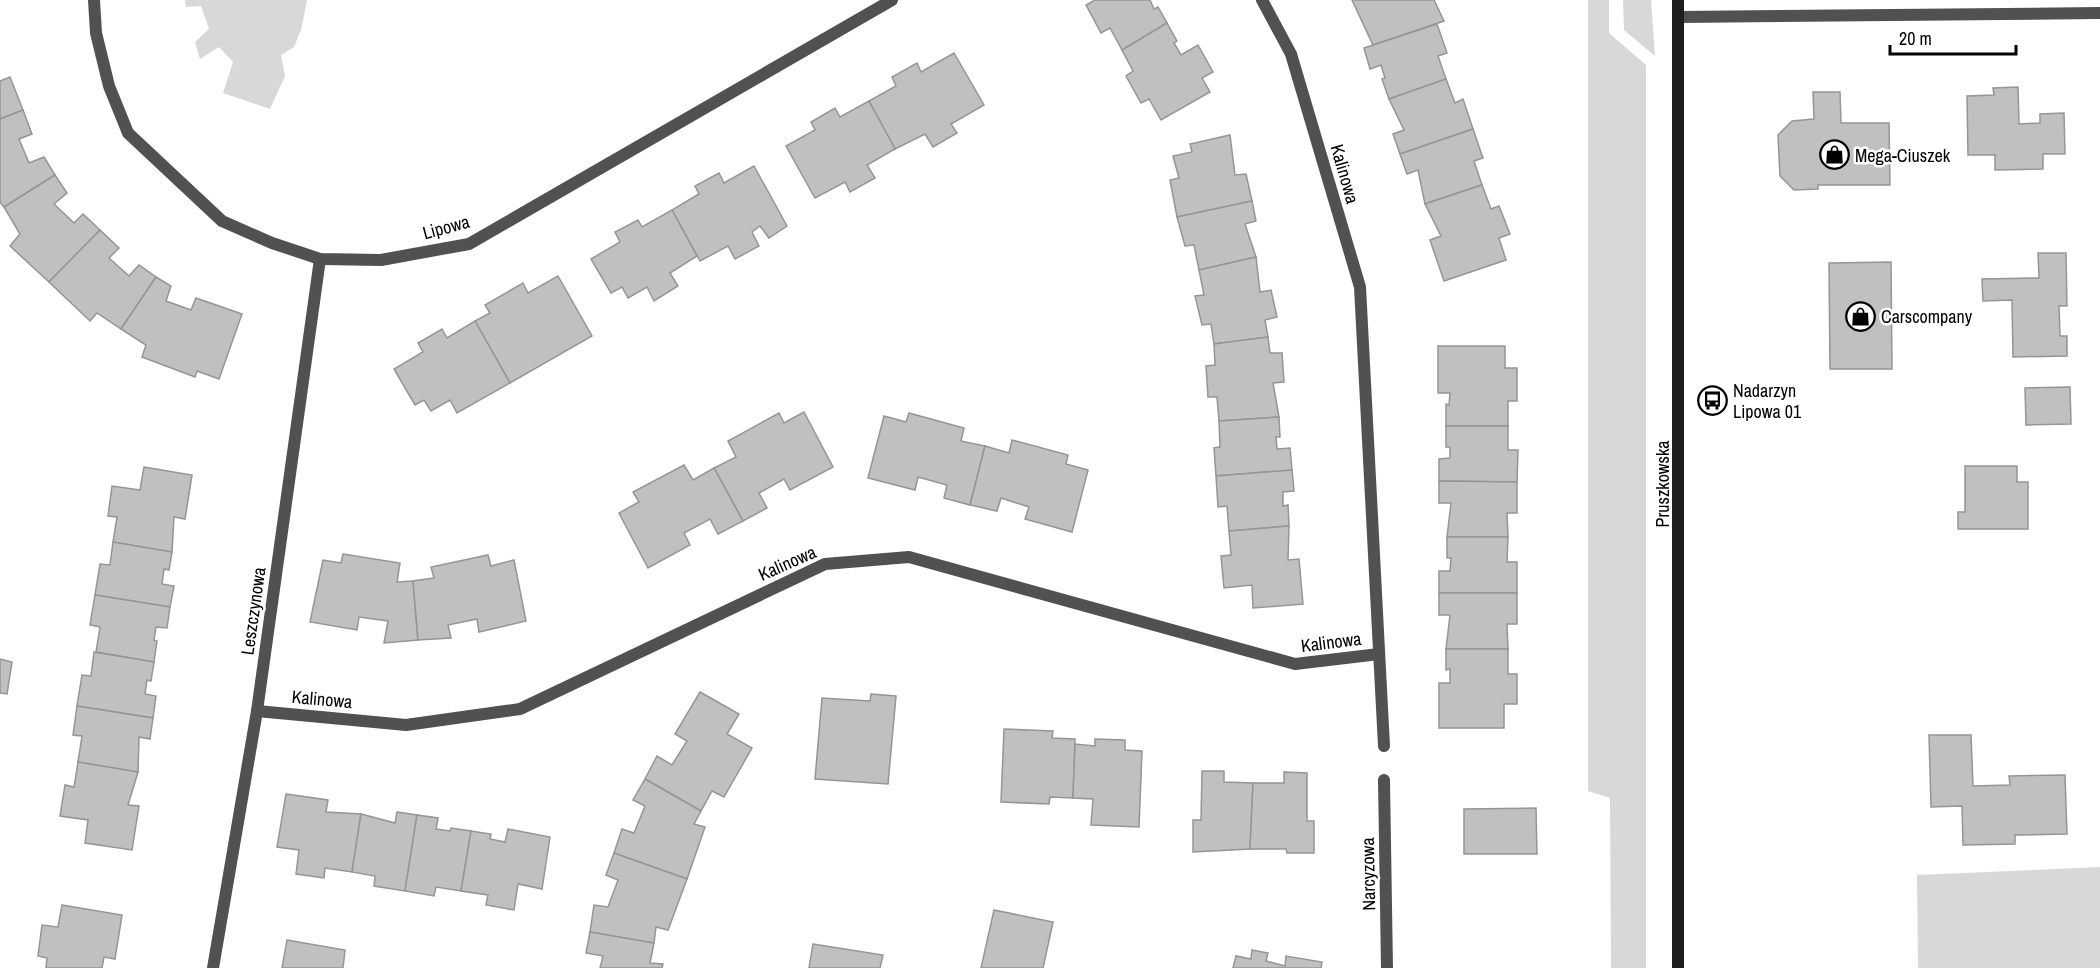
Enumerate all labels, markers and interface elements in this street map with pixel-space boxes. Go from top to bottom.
scale bar [1890,18,2016,56]
text: 20 m [1899,26,1932,51]
shop icon: Mega-Ciuszek [1818,139,1850,171]
street label: Kalinowa [1325,141,1365,207]
place label: Mega-Ciuszek [1855,143,1951,168]
street label: Lipowa [420,209,472,245]
shop icon: Carscompany [1844,300,1876,332]
place label: Carscompany [1881,304,1973,329]
place label: Nadarzyn Lipowa 01 [1733,378,1802,424]
bus stop icon: Nadarzyn Lipowa 01 [1696,384,1728,416]
street label: Pruszkowska [1650,441,1675,527]
street label: Kalinowa [754,539,820,587]
street label: Leszczynowa [234,565,272,657]
street label: Kalinowa [1299,626,1363,658]
street label: Kalinowa [291,684,353,714]
street label: Narcyzowa [1355,837,1381,911]

